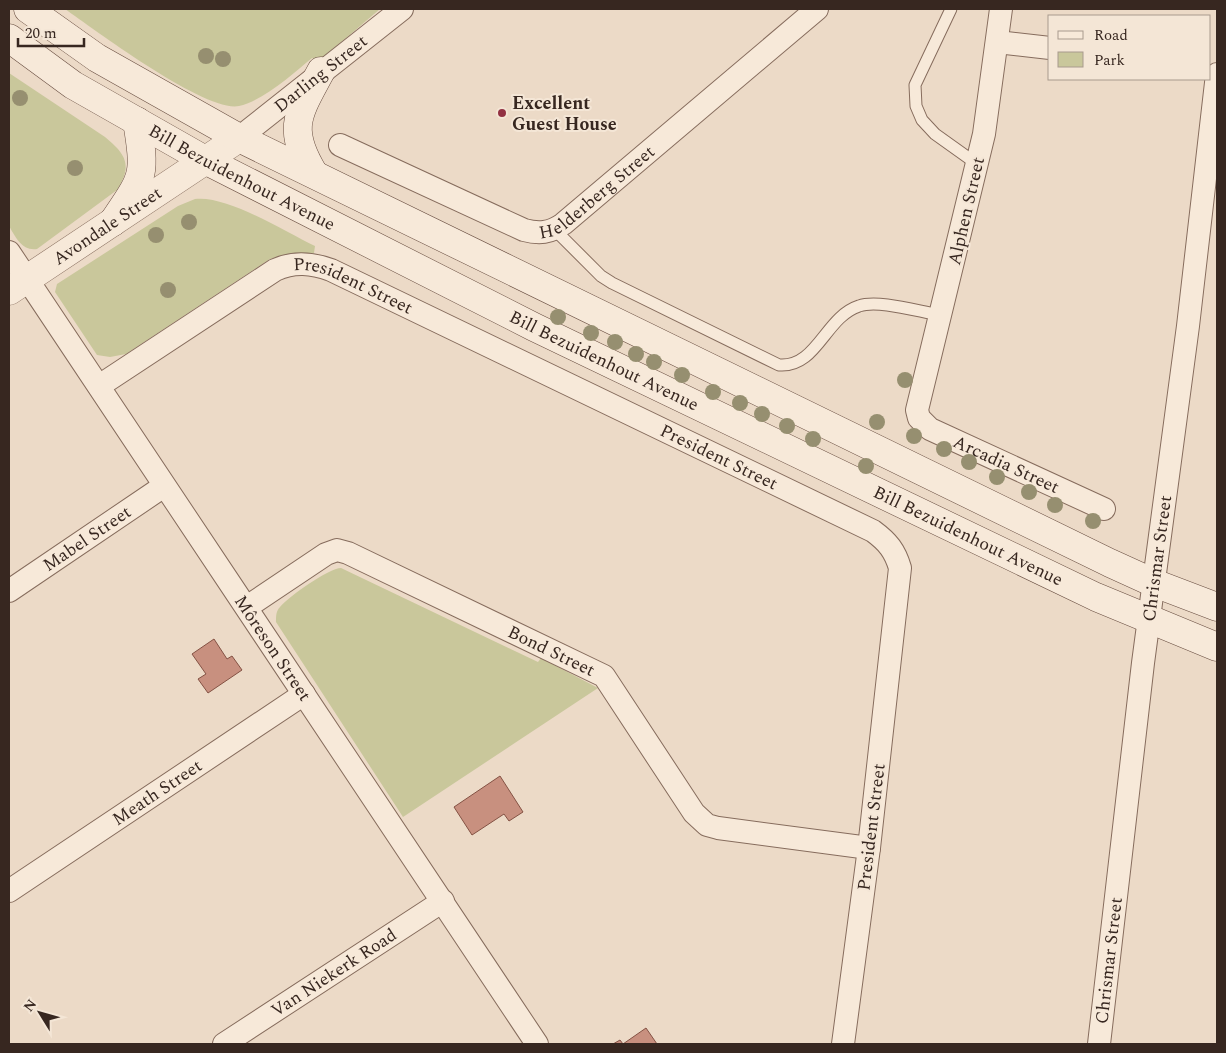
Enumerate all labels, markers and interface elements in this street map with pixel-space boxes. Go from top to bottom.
scale bar [18,15,84,47]
legend [1048,15,1211,80]
text: 20 m [25,22,57,45]
text: Road [1094,24,1128,47]
street label: Darling Street [268,28,373,119]
text: Park [1094,49,1125,72]
place label: Excellent Guest House [512,90,617,138]
marker: Excellent Guest House [496,107,508,119]
street label: Bill Bezuidenhout Avenue [143,118,340,238]
street label: Helderberg Street [537,139,661,247]
street label: Alphen Street [941,154,992,268]
street label: Avondale Street [48,180,168,272]
street label: President Street [293,251,417,321]
street label: Bill Bezuidenhout Avenue [504,304,703,418]
street label: President Street [655,417,782,497]
street label: Arcadia Street [949,428,1064,501]
street label: Bill Bezuidenhout Avenue [869,479,1068,593]
street label: Chrismar Street [1136,494,1179,623]
street label: Mabel Street [37,499,137,578]
street label: Môreson Street [227,590,318,707]
street label: Bond Street [503,619,600,684]
street label: Meath Street [107,753,208,833]
street label: President Street [850,762,893,892]
street label: Chrismar Street [1088,896,1130,1025]
street label: Van Niekerk Road [266,922,402,1024]
north arrow [15,988,65,1038]
text: N [18,995,42,1016]

